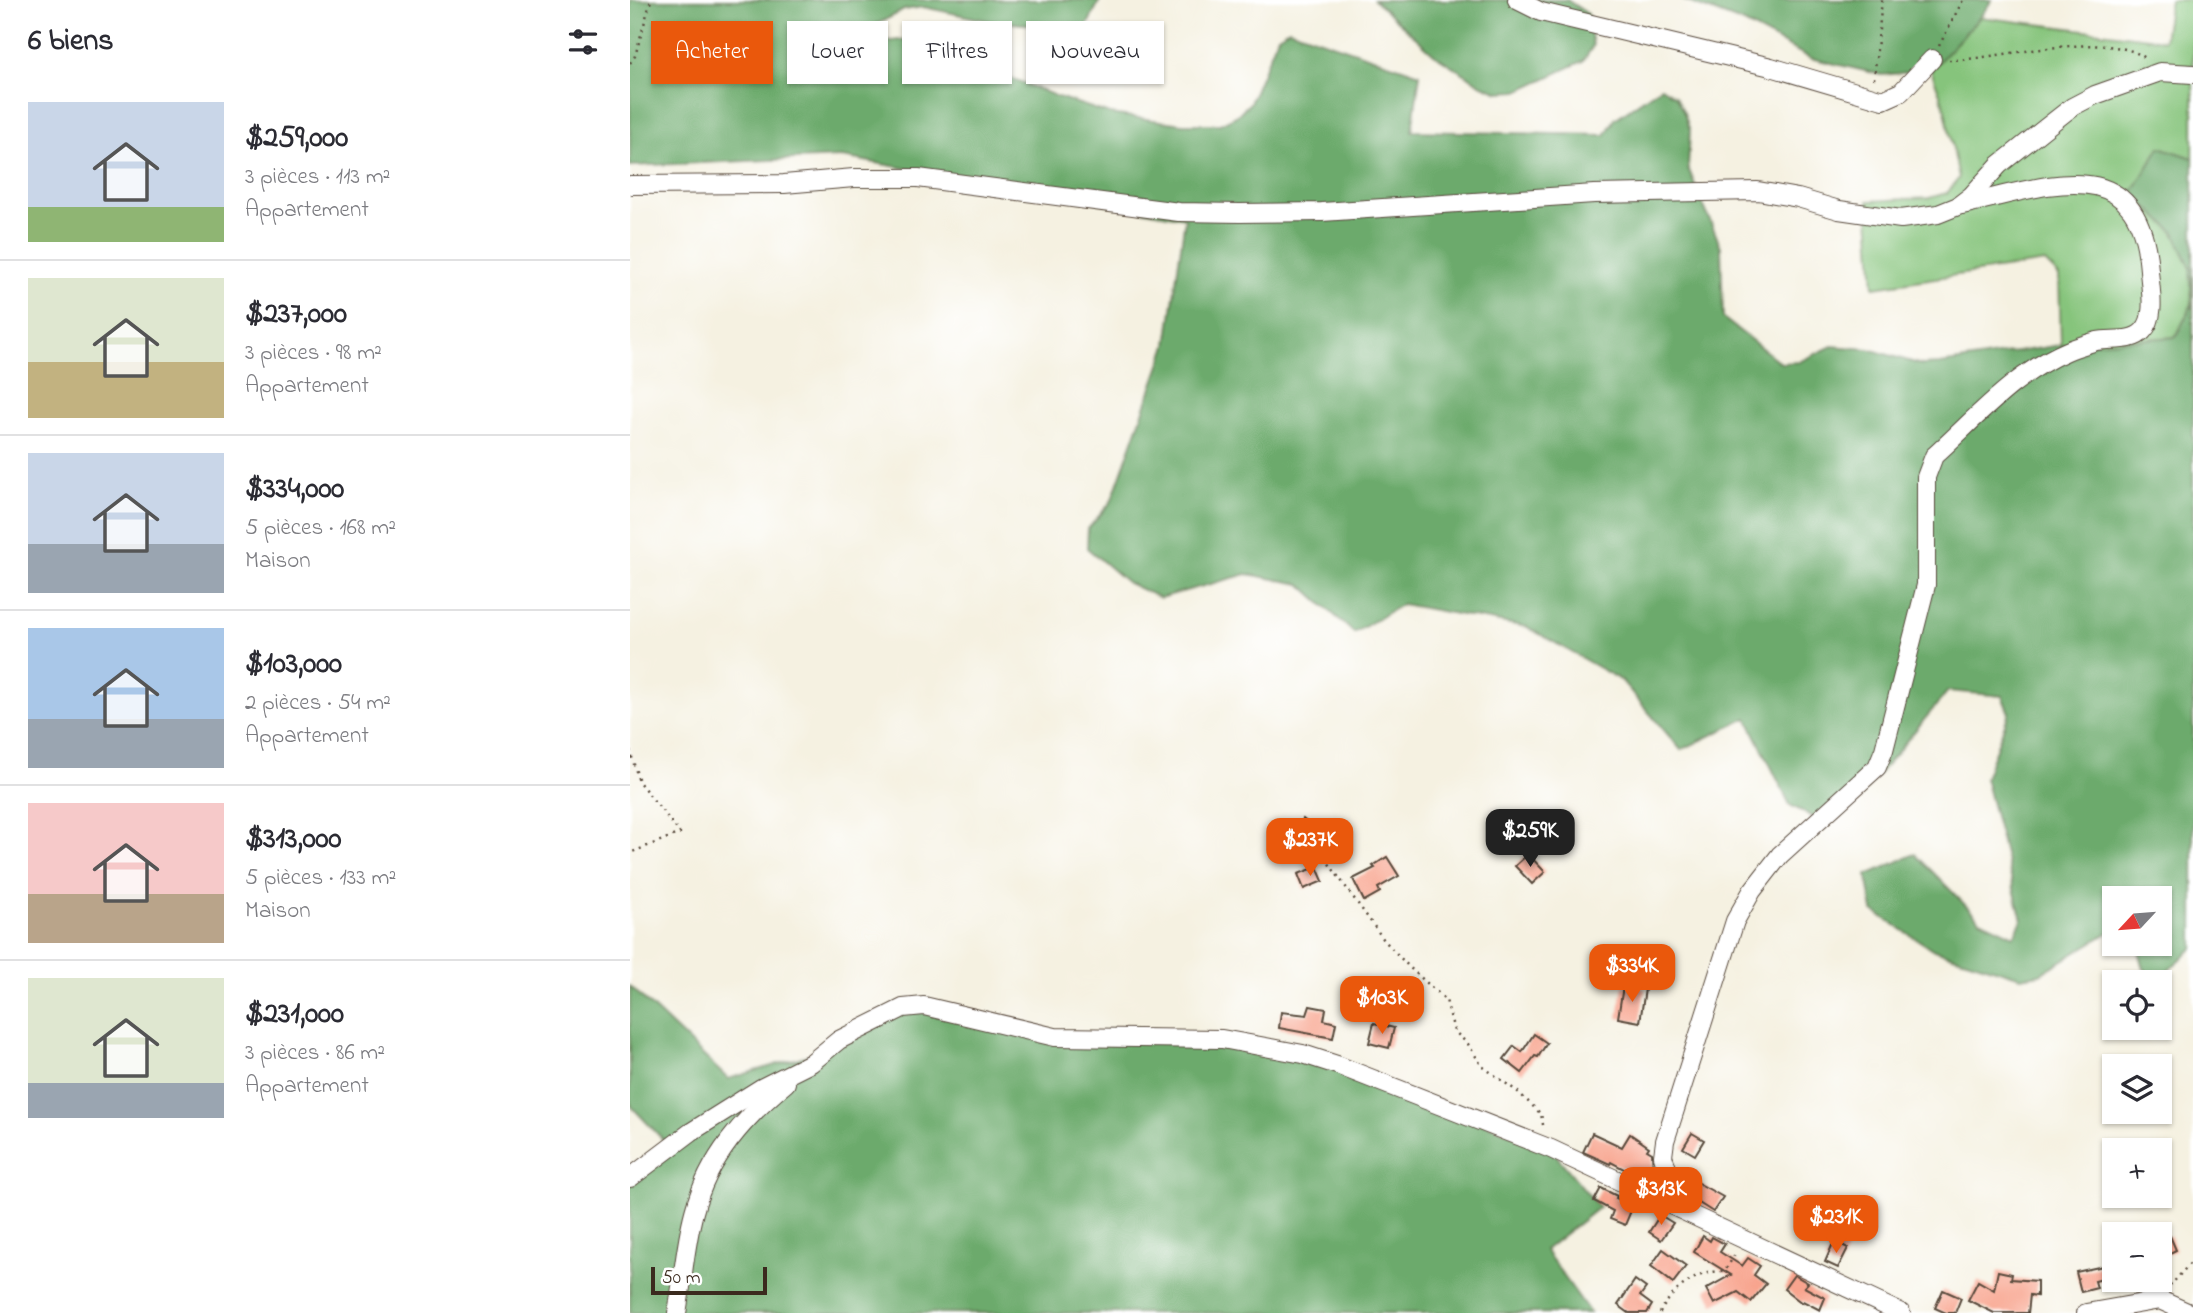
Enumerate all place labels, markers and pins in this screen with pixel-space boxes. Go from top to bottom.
pin: $259K [1481,810,1579,869]
pin: $237K [1261,818,1359,878]
pin: $334K [1583,944,1681,1004]
pin: $103K [1333,976,1431,1036]
pin: $313K [1612,1168,1710,1227]
pin: $231K [1787,1196,1885,1255]

